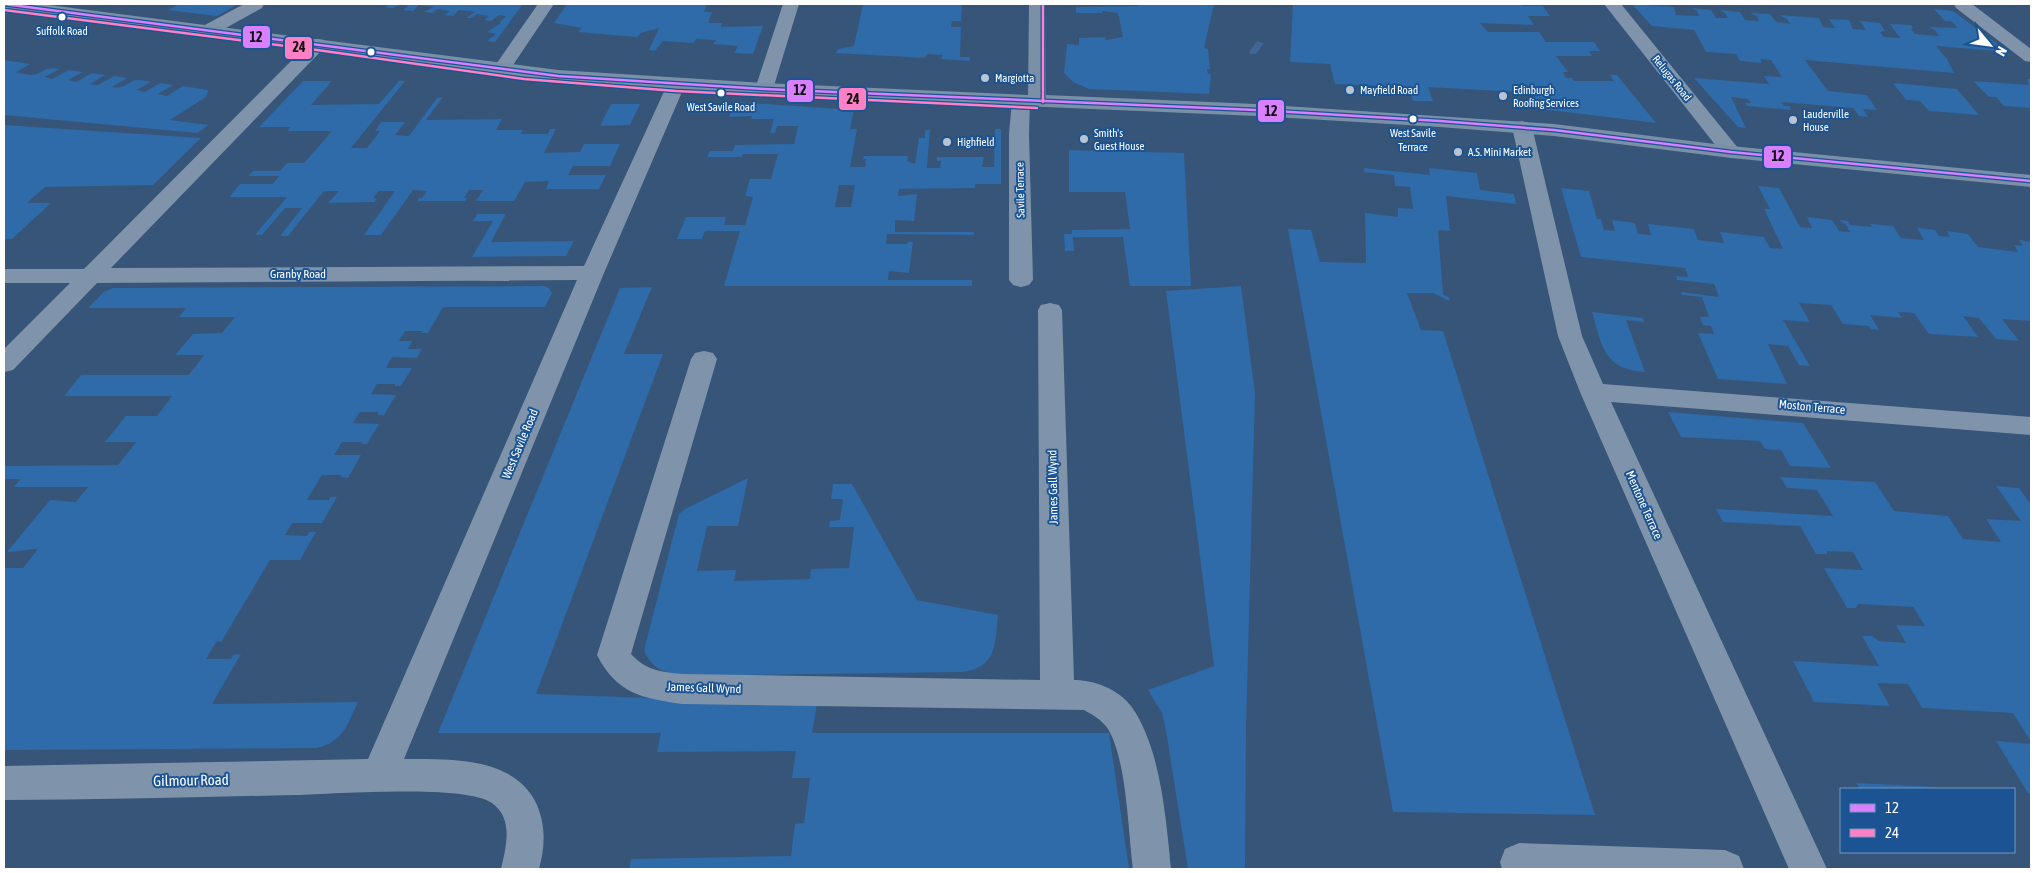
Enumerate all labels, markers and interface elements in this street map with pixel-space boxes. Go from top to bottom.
marker: Suffolk Road [57,12,67,22]
north arrow [1965,20,2015,70]
place label: Suffolk Road [36,25,88,37]
line badge: 12 [242,25,271,49]
text: 12 [249,29,263,45]
line badge: 24 [284,36,313,60]
text: 24 [292,39,306,55]
text: N [1992,44,2010,59]
unlabelled marker [366,47,376,57]
street label: Relugas Road [1650,53,1694,103]
marker: Margiotta [979,72,991,84]
place label: Margiotta [995,72,1034,84]
line badge: 12 [786,79,814,103]
text: 12 [793,82,807,98]
marker: Mayfield Road [1344,84,1356,96]
place label: Mayfield Road [1360,84,1418,96]
place label: Edinburgh Roofing Services [1513,84,1579,109]
line badge: 24 [838,87,867,111]
marker: West Savile Road [716,88,726,98]
marker: Edinburgh Roofing Services [1497,90,1509,102]
text: 24 [846,91,860,107]
line badge: 12 [1257,99,1285,123]
place label: West Savile Road [687,101,755,113]
text: 12 [1264,103,1278,119]
place label: Lauderville House [1803,108,1849,133]
marker: West Savile Terrace [1408,114,1418,124]
marker: Lauderville House [1787,114,1799,126]
place label: Smith's Guest House [1094,127,1144,152]
place label: West Savile Terrace [1390,127,1436,153]
marker: Smith's Guest House [1078,133,1090,145]
marker: Highfield [941,136,953,148]
place label: Highfield [957,136,995,148]
line badge: 12 [1763,145,1792,169]
marker: A.S. Mini Market [1452,146,1464,158]
place label: A.S. Mini Market [1468,146,1531,158]
text: 12 [1771,148,1785,164]
street label: Savile Terrace [1014,162,1026,218]
street label: Granby Road [270,267,326,281]
street label: Moston Terrace [1778,397,1846,417]
street label: West Savile Road [499,407,541,481]
street label: James Gall Wynd [1045,450,1061,524]
street label: Mentone Terrace [1623,469,1665,541]
street label: James Gall Wynd [667,680,741,696]
street label: Gilmour Road [153,771,229,789]
legend [1840,788,2015,853]
text: 12 [1885,799,1899,816]
text: 24 [1885,824,1899,841]

